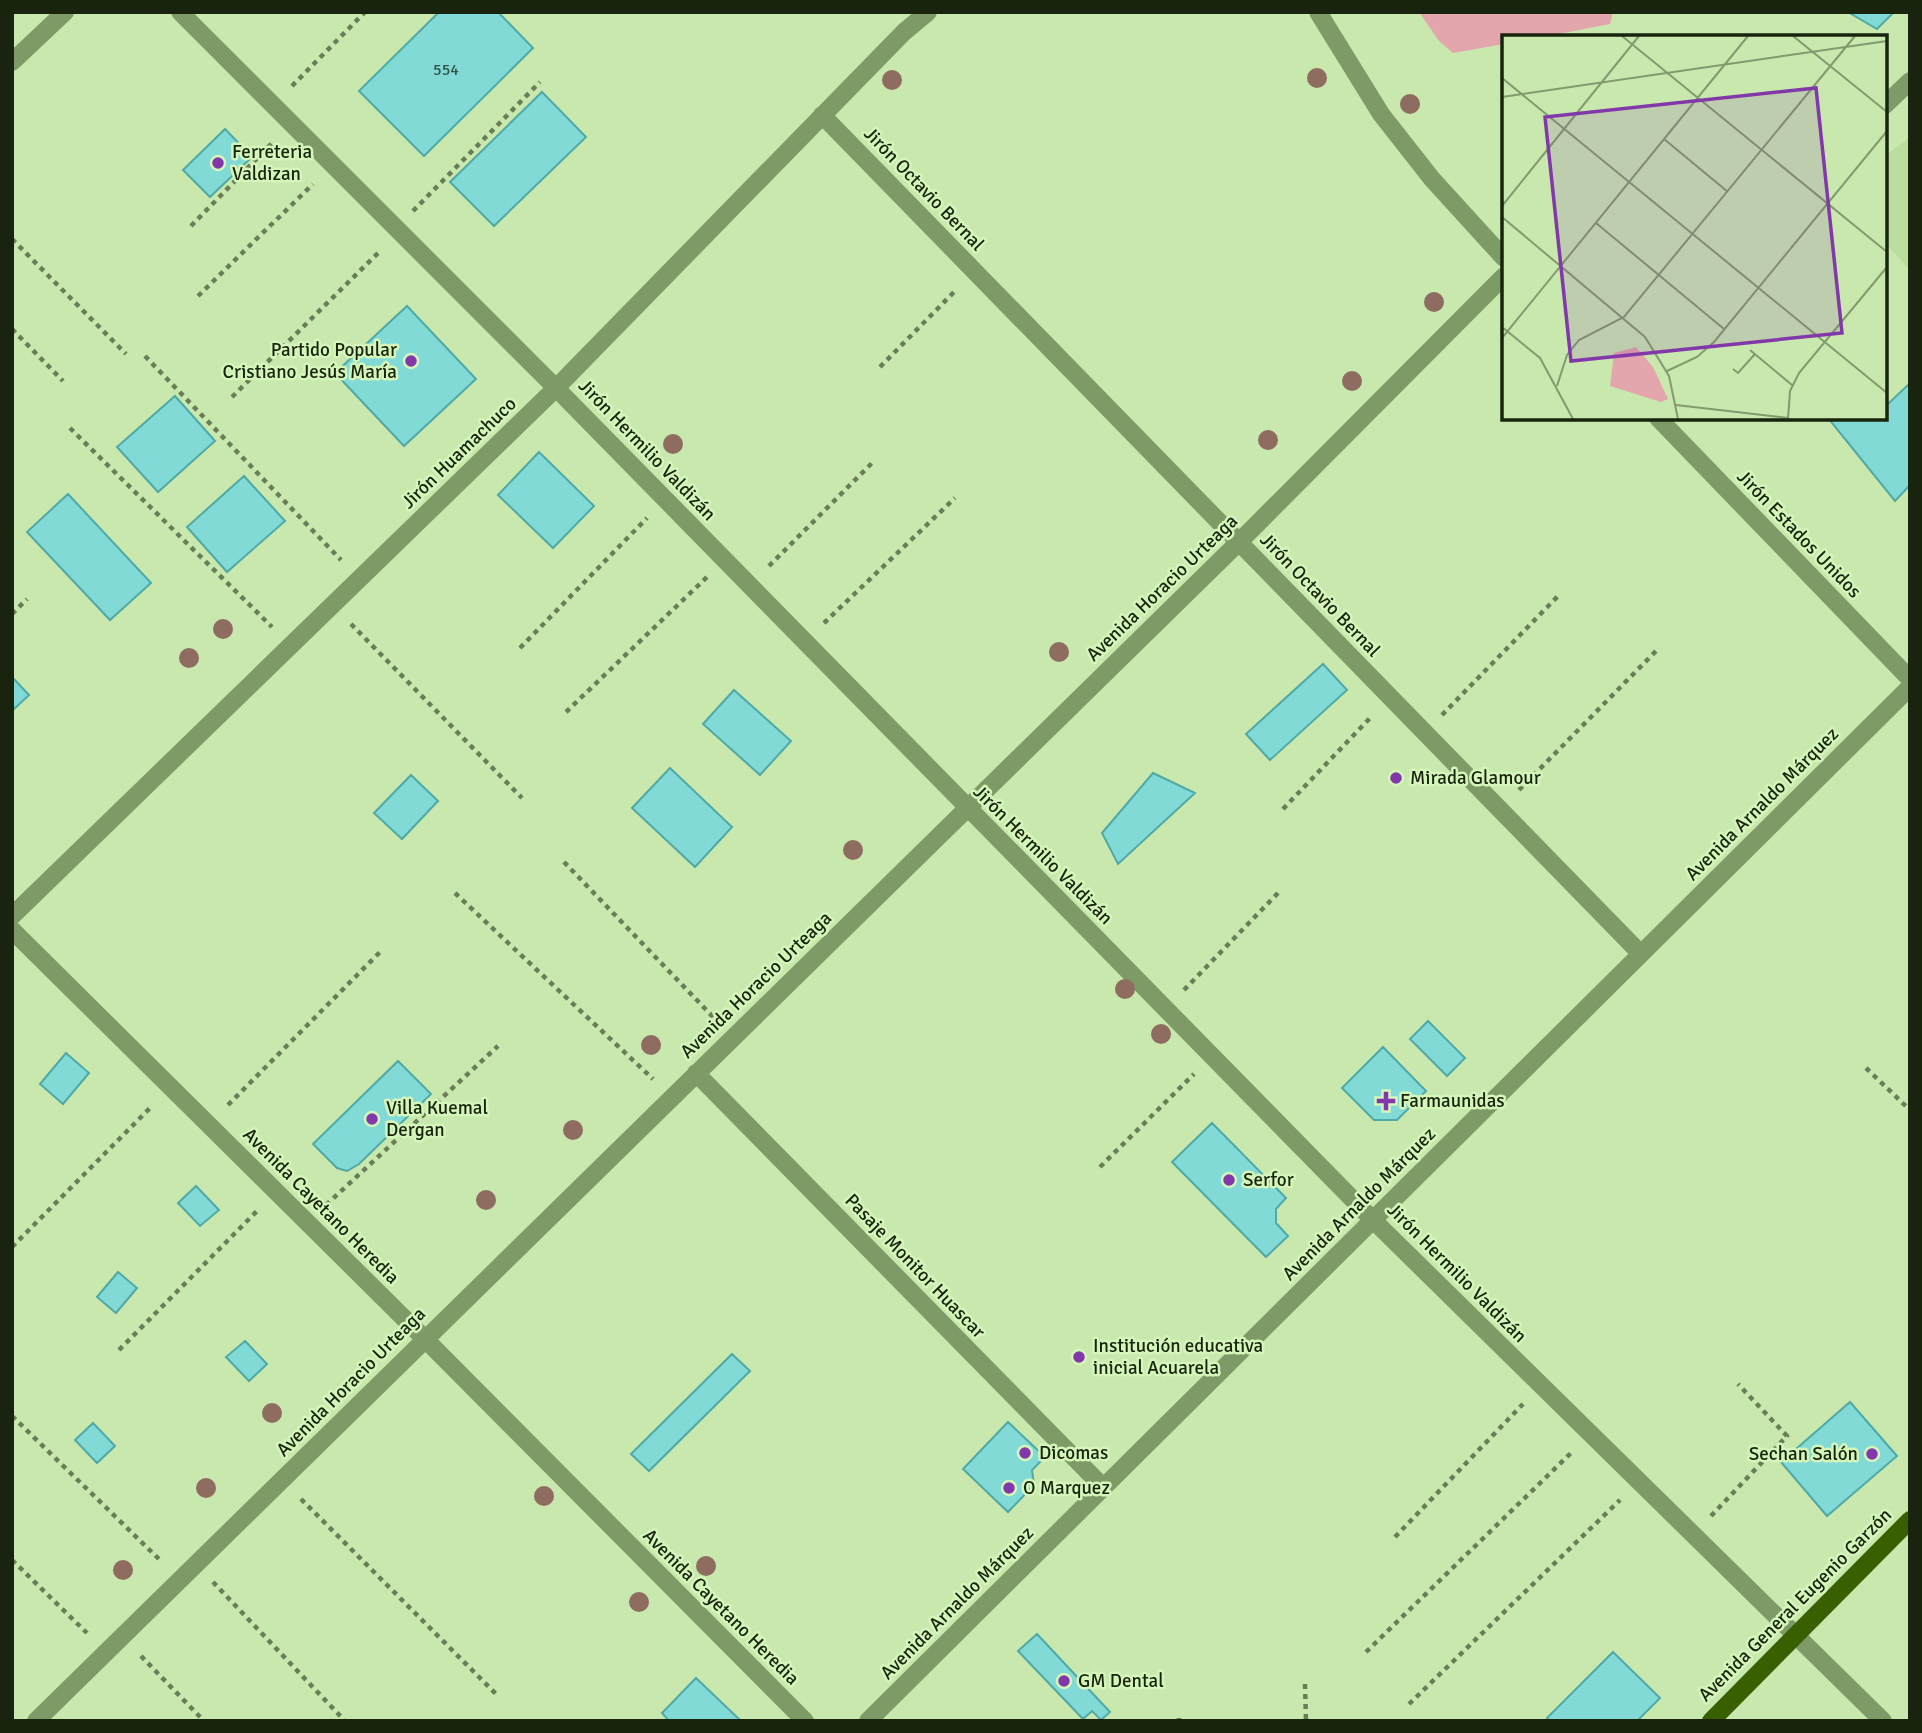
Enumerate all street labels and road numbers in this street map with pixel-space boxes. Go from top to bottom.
street label: Jirón Octavio Bernal [859,122,989,256]
street label: Jirón Hermilio Valdizán [573,374,721,526]
street label: Jirón Huamachuco [396,392,522,514]
street label: Jirón Estados Unidos [1732,465,1866,603]
street label: Avenida Horacio Urteaga [1081,509,1243,667]
street label: Jirón Octavio Bernal [1255,528,1385,662]
street label: Avenida Arnaldo Márquez [1680,722,1844,886]
street label: Jirón Hermilio Valdizán [968,780,1118,930]
street label: Avenida Horacio Urteaga [675,906,837,1064]
street label: Avenida Arnaldo Márquez [1277,1122,1441,1286]
street label: Avenida Cayetano Heredia [238,1123,404,1289]
street label: Pasaje Monitor Huascar [840,1189,990,1343]
street label: Jirón Hermilio Valdizán [1382,1198,1532,1348]
street label: Avenida Horacio Urteaga [271,1302,431,1462]
street label: Avenida General Eugenio Garzón [1693,1503,1897,1707]
street label: Avenida Arnaldo Márquez [875,1521,1039,1685]
street label: Avenida Cayetano Heredia [638,1524,804,1690]

